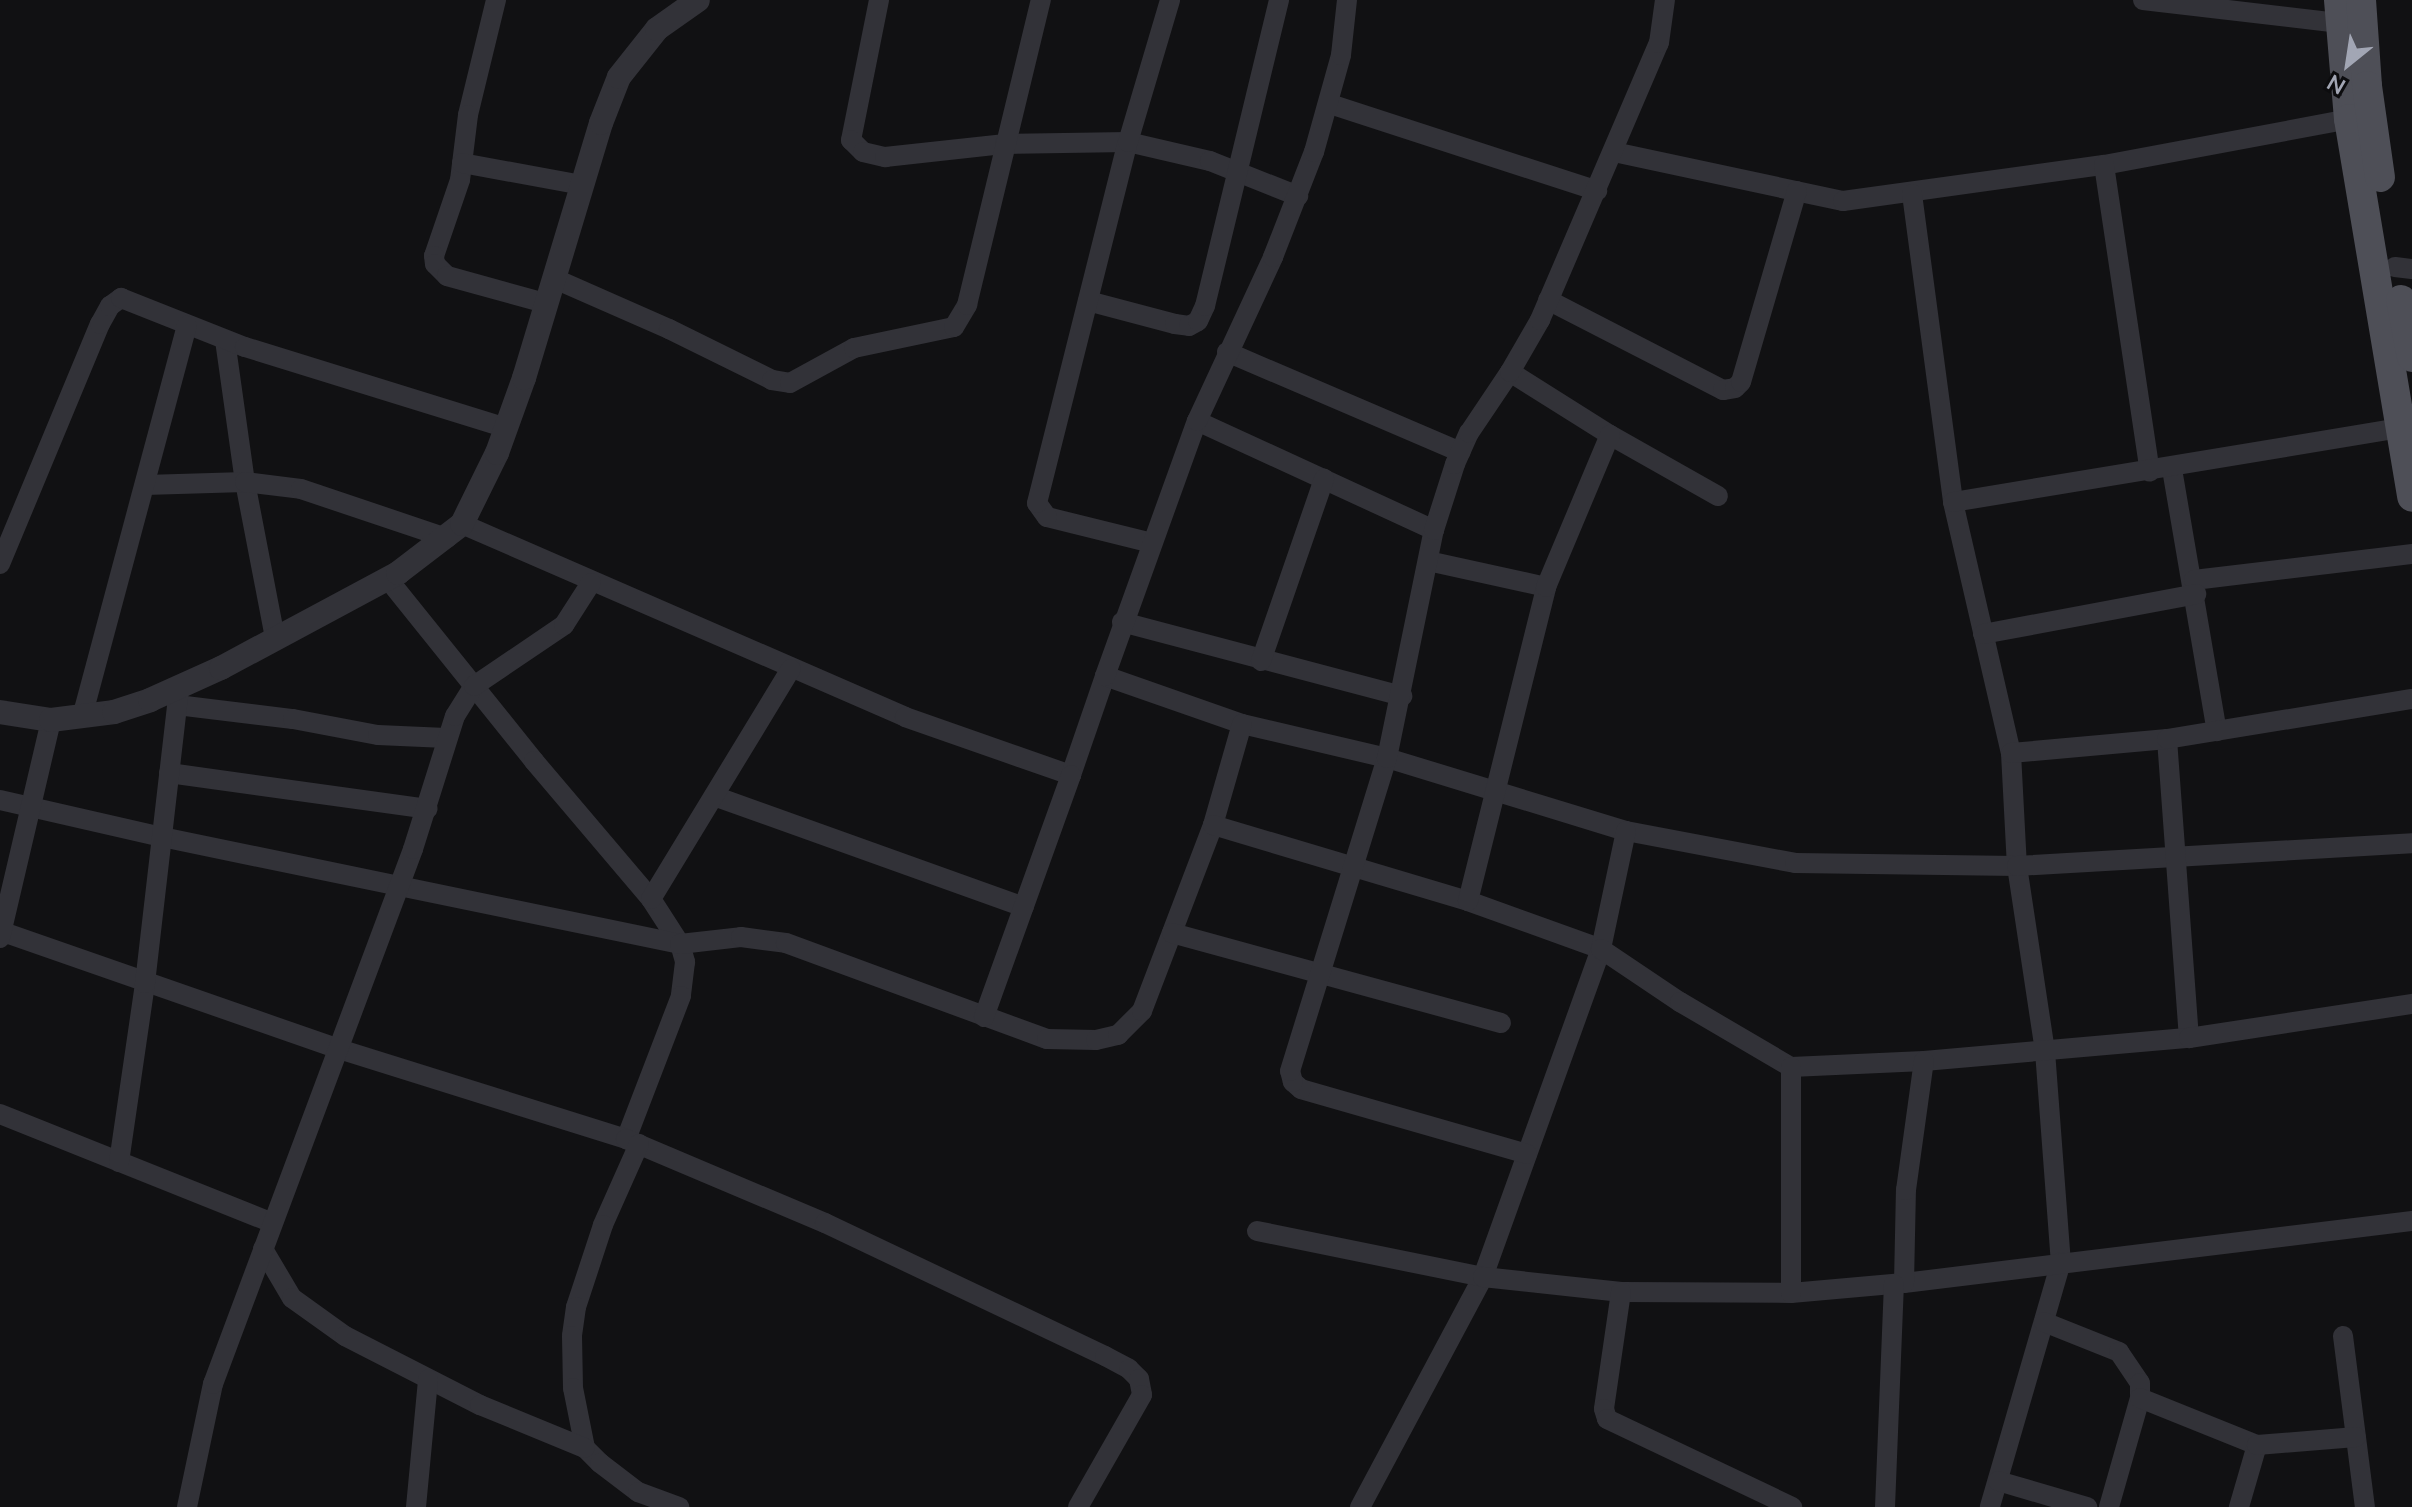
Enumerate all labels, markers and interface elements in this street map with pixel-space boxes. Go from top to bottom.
north arrow [2308,24,2388,104]
text: N [2322,69,2350,101]

